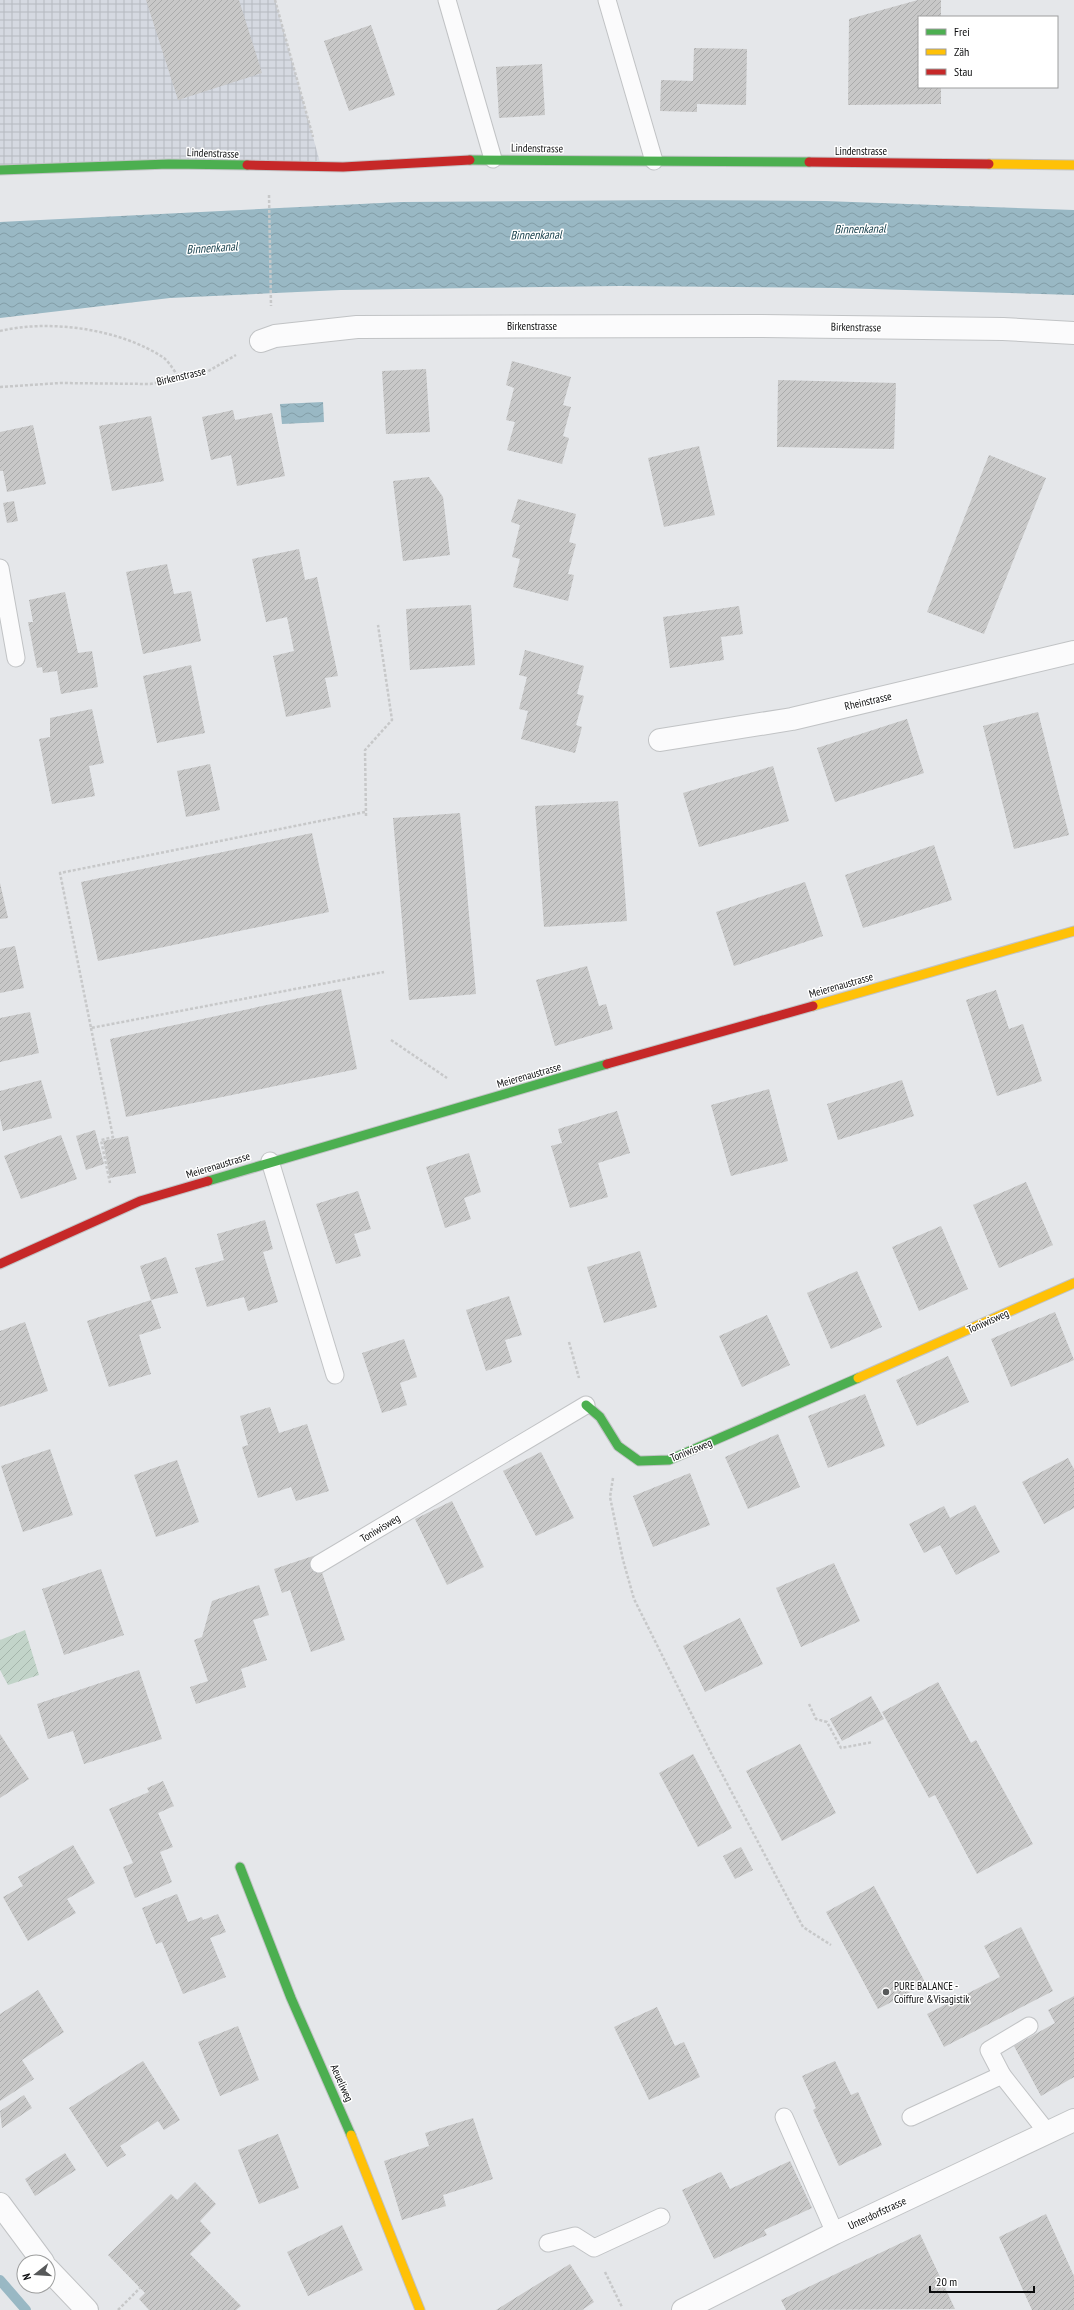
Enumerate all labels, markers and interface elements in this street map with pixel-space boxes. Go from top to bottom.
legend [918,16,1058,88]
text: Frei [954,24,970,39]
text: Zäh [954,44,969,59]
text: Stau [954,64,972,79]
street label: Lindenstrasse [511,141,564,155]
street label: Lindenstrasse [835,144,887,158]
street label: Lindenstrasse [187,145,240,161]
water label: Binnenkanal [834,221,887,236]
water label: Binnenkanal [510,227,563,242]
water label: Binnenkanal [186,238,239,257]
street label: Birkenstrasse [507,319,558,333]
street label: Birkenstrasse [831,320,882,334]
street label: Birkenstrasse [155,363,207,388]
street label: Rheinstrasse [843,689,893,713]
street label: Meierenaustrasse [807,969,875,1001]
street label: Meierenaustrasse [495,1059,563,1091]
street label: Meierenaustrasse [184,1149,252,1181]
street label: Toniwisweg [965,1306,1011,1336]
street label: Toniwisweg [668,1435,714,1465]
street label: Toniwisweg [358,1511,403,1545]
place label: PURE BALANCE - Coiffure &Visagistik [894,1979,970,2006]
marker: PURE BALANCE - Coiffure &Visagistik [881,1987,891,1997]
street label: Aeueliweg [328,2062,357,2104]
street label: Unterdorfstrasse [846,2193,909,2233]
north arrow [16,2254,56,2294]
scale bar [930,2268,1034,2294]
text: N [19,2272,34,2282]
text: 20 m [936,2274,957,2289]

